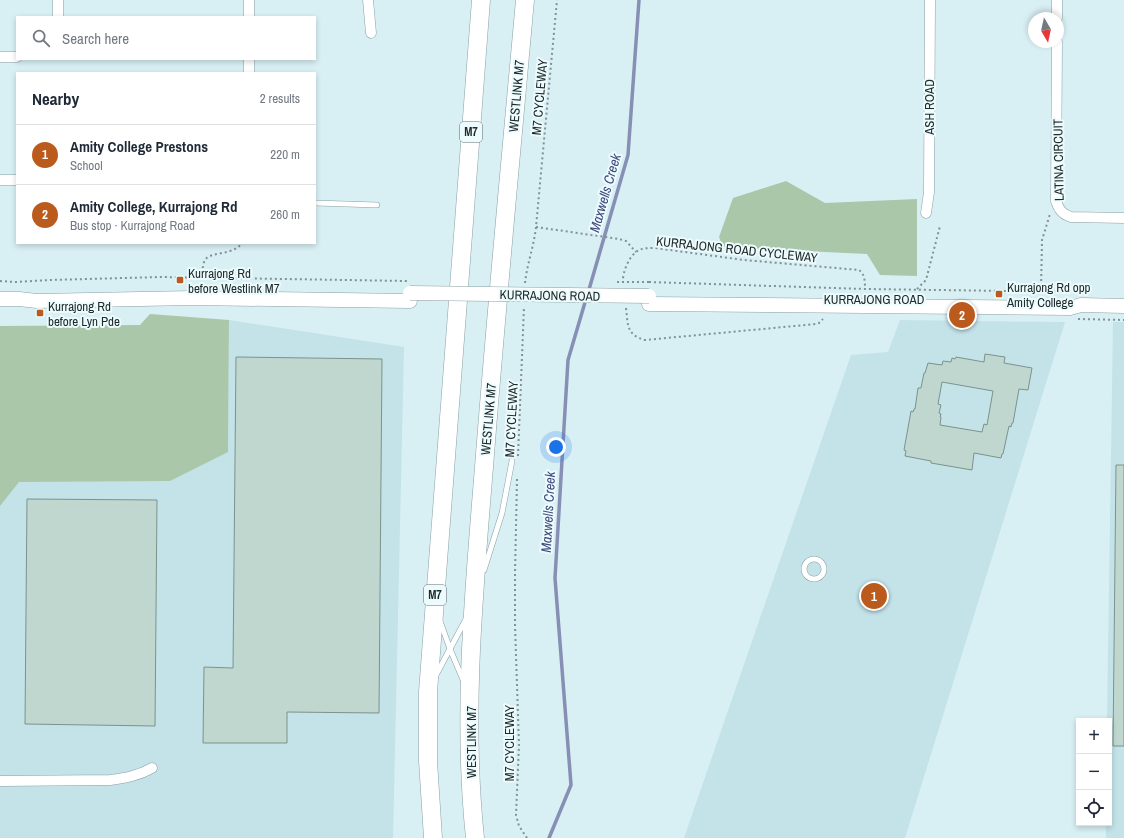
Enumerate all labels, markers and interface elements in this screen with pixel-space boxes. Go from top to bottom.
north arrow [1028,12,1064,48]
search box [16,16,316,60]
icon: search [30,27,52,49]
text: Search here [62,28,129,49]
street label: M7 CYCLEWAY [528,58,551,136]
street label: WESTLINK M7 [505,59,528,133]
street label: ASH ROAD [921,79,938,136]
text: Nearby [32,87,79,110]
text: 2 results [260,90,300,107]
street label: LATINA CIRCUIT [1049,118,1068,201]
road number: M7 [460,122,482,142]
text: Amity College Prestons [70,136,208,157]
text: 1 [42,146,48,163]
text: 220 m [270,146,300,163]
water label: Maxwells Creek [585,150,625,234]
text: School [70,157,103,174]
text: Amity College, Kurrajong Rd [70,196,237,217]
text: 2 [42,206,48,223]
text: 260 m [270,206,300,223]
text: Bus stop · Kurrajong Road [70,217,195,234]
street label: KURRAJONG ROAD CYCLEWAY [655,233,819,266]
place label: Kurrajong Rd before Westlink M7 [188,265,280,297]
marker: Kurrajong Rd before Westlink M7 [175,275,185,285]
place label: Kurrajong Rd opp Amity College [1006,279,1091,311]
street label: KURRAJONG ROAD [500,286,601,305]
marker: Kurrajong Rd opp Amity College [994,289,1004,299]
street label: KURRAJONG ROAD [824,291,925,308]
place label: Kurrajong Rd before Lyn Pde [48,298,120,330]
pin: 2 [949,300,975,330]
marker: Kurrajong Rd before Lyn Pde [35,308,45,318]
street label: M7 CYCLEWAY [501,380,522,458]
street label: WESTLINK M7 [477,382,500,456]
your location [546,437,566,457]
water label: Maxwells Creek [537,470,559,553]
pin: 1 [861,581,887,611]
road number: M7 [424,585,446,605]
street label: M7 CYCLEWAY [501,705,518,781]
street label: WESTLINK M7 [463,706,480,778]
map controls [1076,718,1112,826]
button: + [1076,718,1112,754]
button: − [1076,754,1112,790]
button: locate [1076,790,1112,826]

